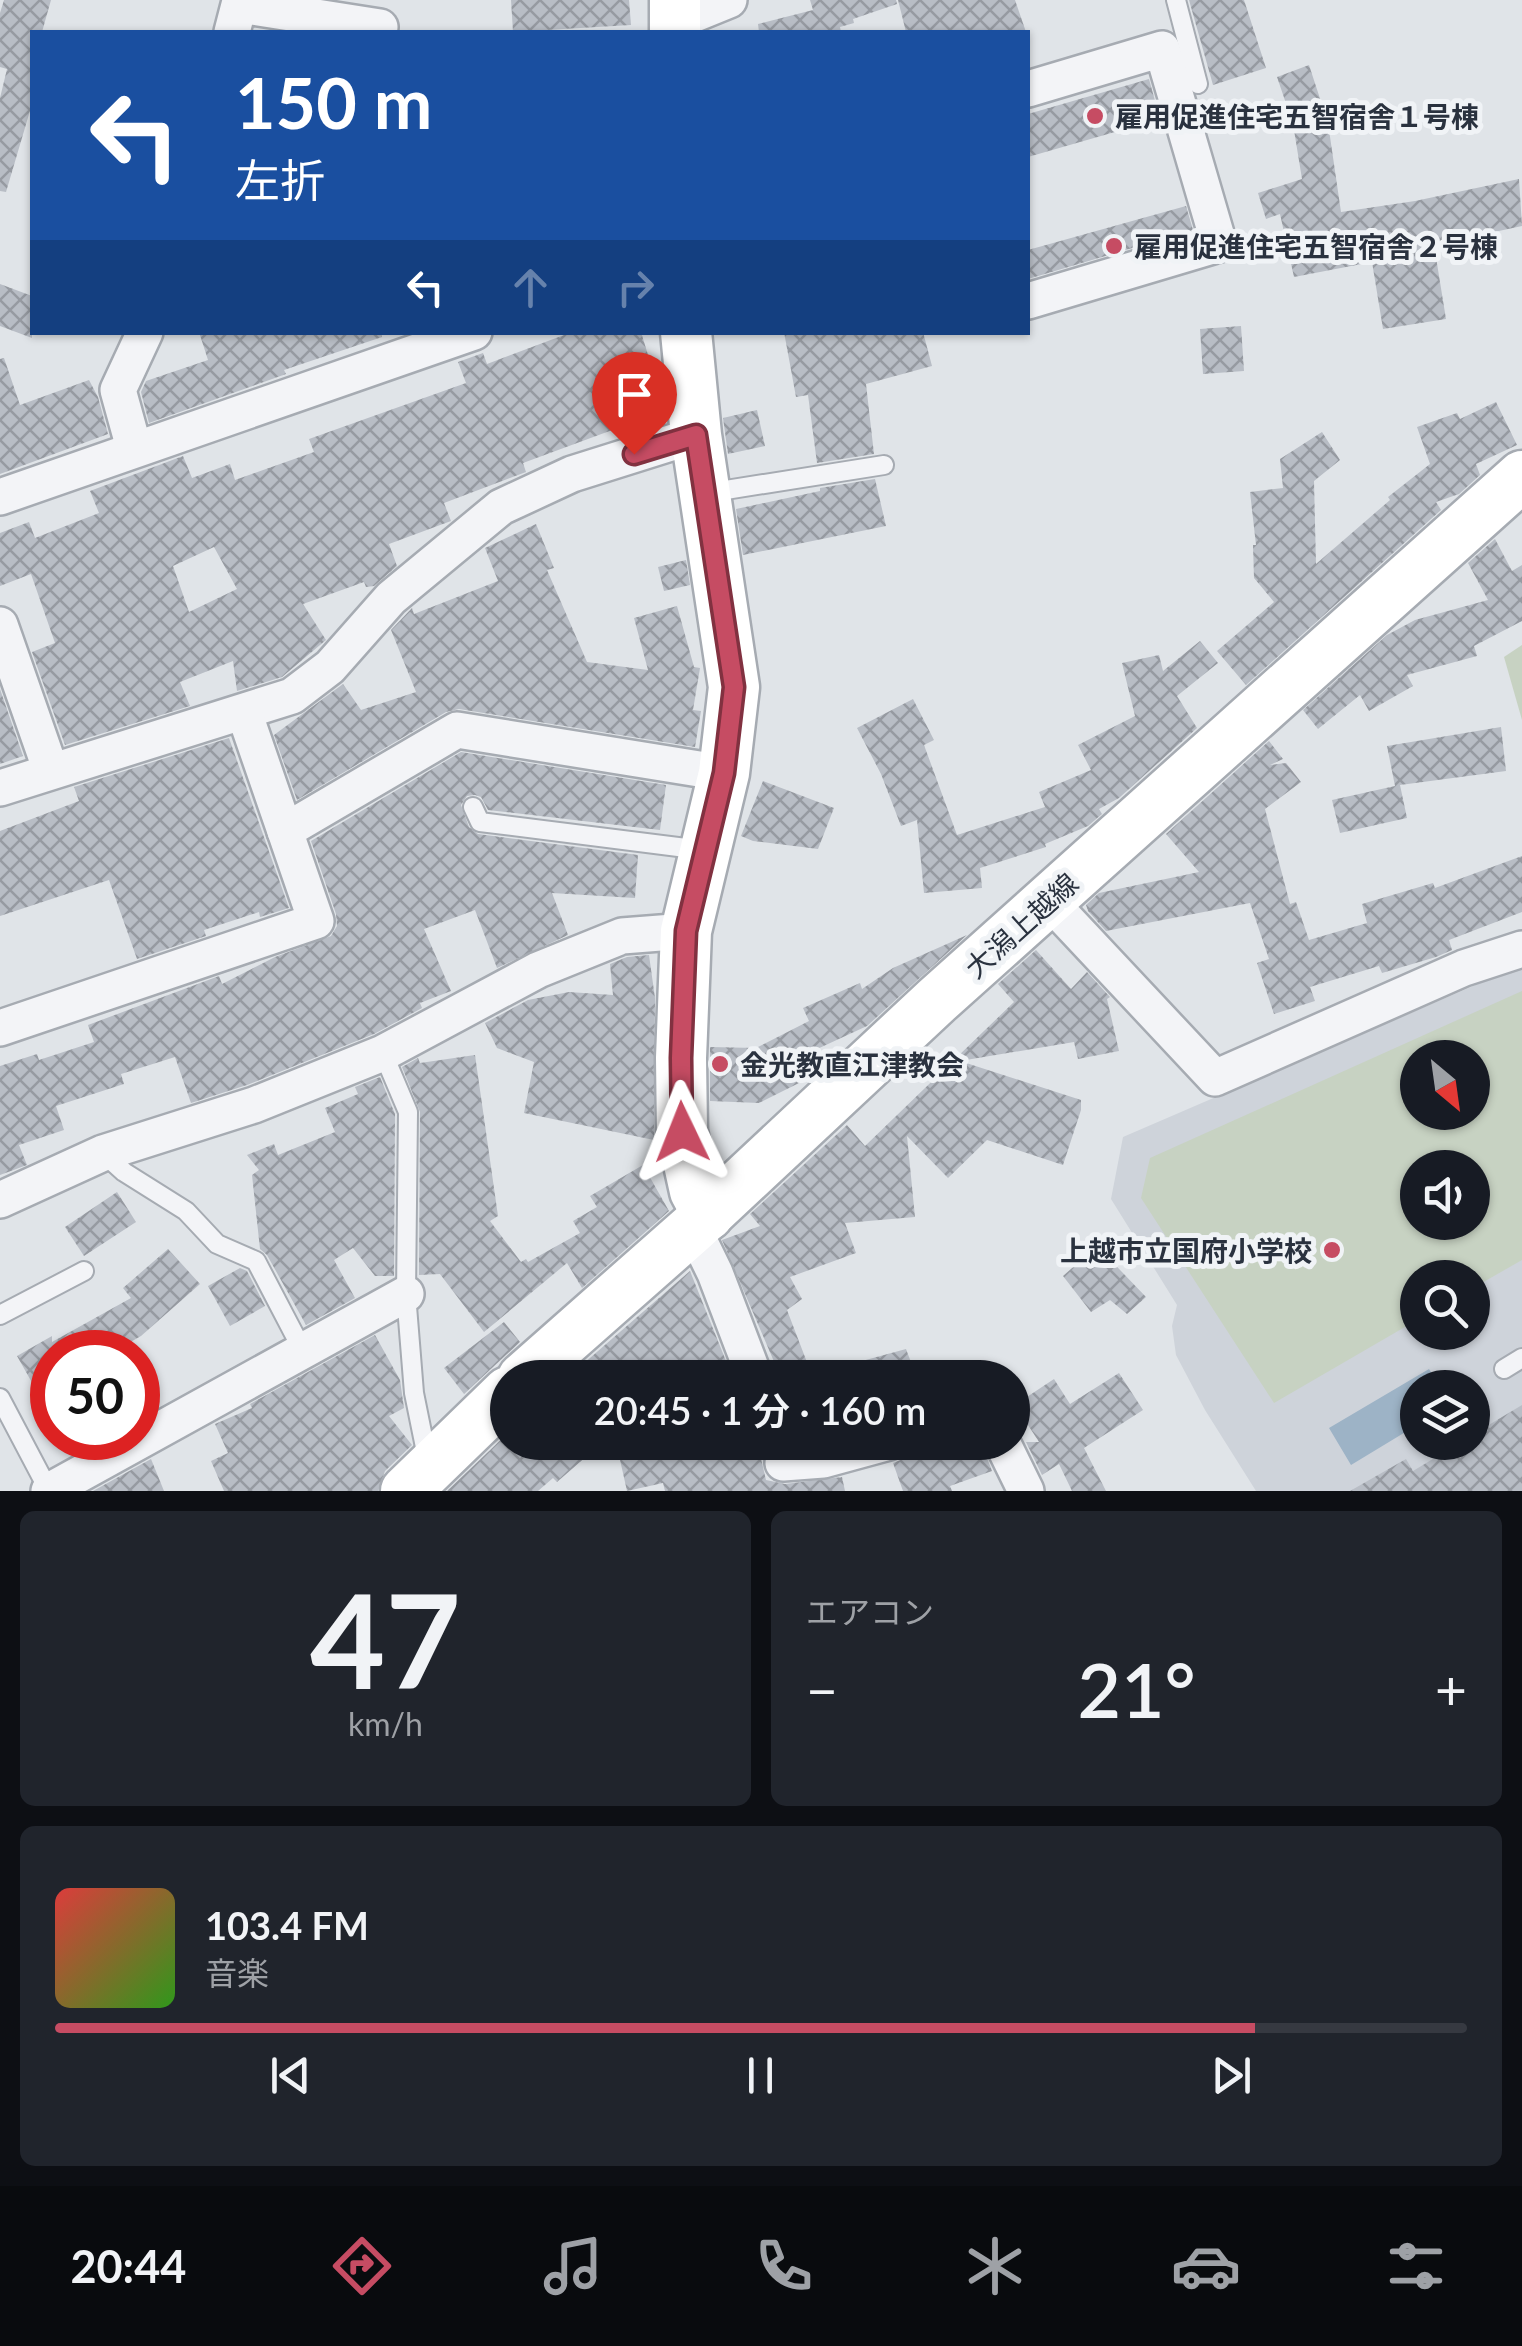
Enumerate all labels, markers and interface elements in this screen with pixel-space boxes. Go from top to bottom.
text: 150 m [235,60,432,144]
icon: left [70,70,200,200]
place label: 雇用促進住宅五智宿舎１号棟 [1115,99,1479,133]
marker: 雇用促進住宅五智宿舎１号棟 [1084,105,1106,127]
text: 左折 [235,153,325,207]
place label: 雇用促進住宅五智宿舎２号棟 [1134,229,1498,263]
marker: 雇用促進住宅五智宿舎２号棟 [1103,235,1125,257]
icon: left [398,260,453,315]
icon: ahead [503,260,558,315]
icon: right [608,260,663,315]
pin [592,352,677,455]
icon: arrive [607,367,662,422]
street label: 大潟上越線 [958,866,1084,984]
north arrow [1400,1040,1490,1130]
map controls [1400,1040,1490,1460]
place label: 金光教直江津教会 [740,1047,964,1081]
marker: 金光教直江津教会 [709,1053,731,1075]
position arrow [630,1080,734,1184]
button: sound [1400,1150,1490,1240]
place label: 上越市立国府小学校 [1060,1233,1312,1267]
marker: 上越市立国府小学校 [1321,1239,1343,1261]
button: search [1400,1260,1490,1350]
speed limit sign: 50 [30,1330,160,1460]
button: layers [1400,1370,1490,1460]
text: 20:45 · 1 分 · 160 m [594,1387,926,1433]
text: 47 [310,1561,461,1717]
text: エアコン [806,1592,934,1631]
text: 21° [1077,1644,1196,1734]
text: − [806,1656,838,1722]
text: + [1435,1656,1467,1722]
text: km/h [348,1704,423,1743]
text: 103.4 FM [205,1902,369,1948]
text: 音楽 [205,1953,269,1992]
icon: previous [263,2048,318,2103]
icon: pause [733,2048,788,2103]
icon: next [1204,2048,1259,2103]
icon: directions [327,2231,397,2301]
icon: music [538,2231,608,2301]
icon: phone [749,2231,819,2301]
icon: climate [960,2231,1030,2301]
icon: car [1171,2231,1241,2301]
icon: filters [1381,2231,1451,2301]
text: 20:44 [70,2239,186,2293]

